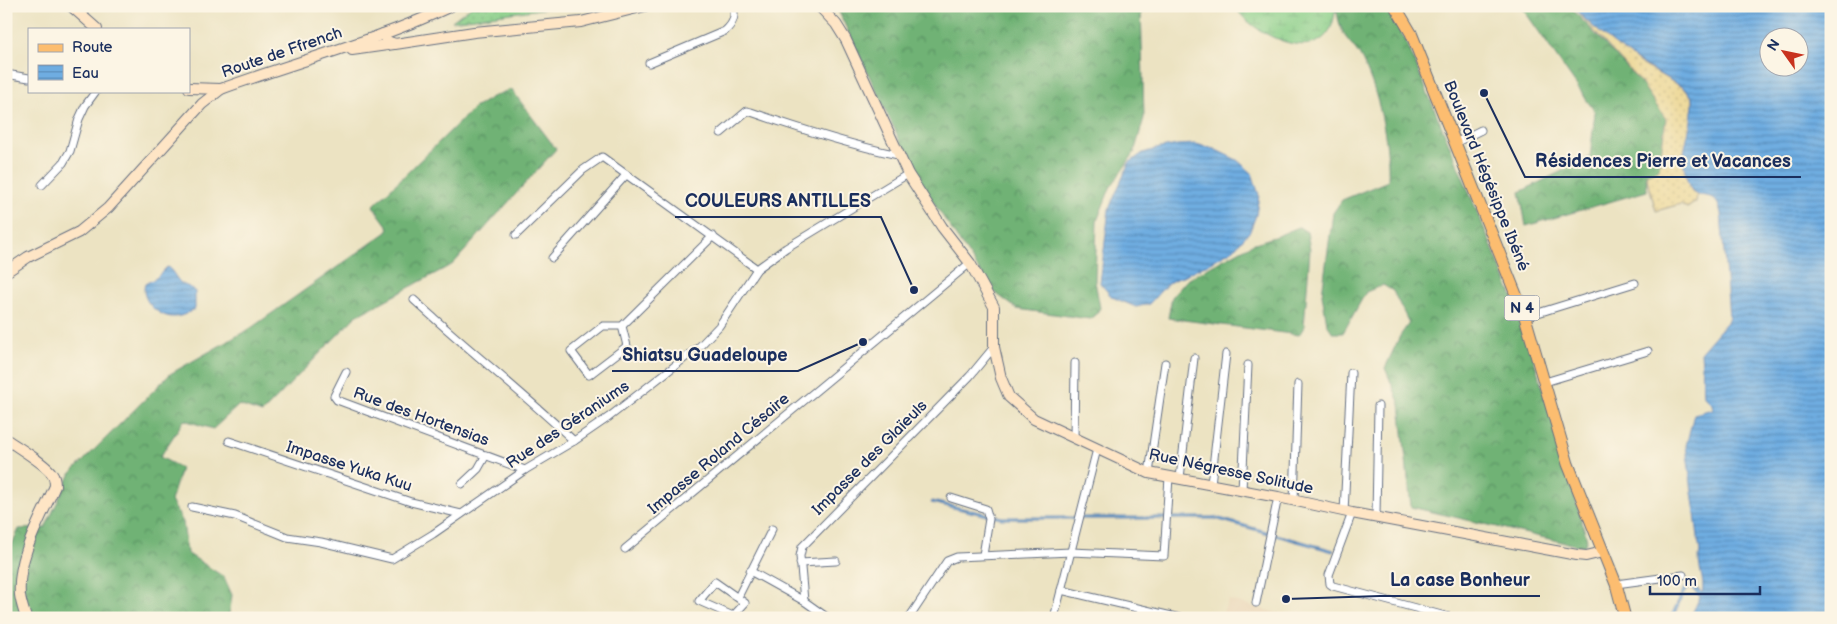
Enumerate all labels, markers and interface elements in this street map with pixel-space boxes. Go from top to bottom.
street label: Route de Ffrench [219,23,345,83]
legend [28,28,190,92]
north arrow [1760,28,1810,78]
text: N [1764,36,1784,54]
text: Route [72,38,113,57]
text: Eau [72,64,99,83]
street label: Boulevard Hégésippe Ibéné [1439,78,1533,274]
callout: Résidences Pierre et Vacances [1525,144,1801,177]
text: Résidences Pierre et Vacances [1535,151,1791,172]
callout: COULEURS ANTILLES [675,184,881,217]
text: COULEURS ANTILLES [685,191,871,212]
road number: N 4 [1504,296,1540,320]
callout: Shiatsu Guadeloupe [612,338,798,371]
text: Shiatsu Guadeloupe [622,345,788,366]
street label: Rue des Géraniums [503,377,633,473]
street label: Rue des Hortensias [350,384,492,450]
street label: Impasse Roland Césaire [645,389,794,519]
street label: Impasse des Glaïeuls [809,396,932,519]
street label: Impasse Yuka Kuu [284,438,414,496]
street label: Rue Négresse Solitude [1147,445,1316,499]
callout: La case Bonheur [1380,563,1540,596]
scale bar [1650,564,1760,596]
text: La case Bonheur [1390,570,1531,591]
text: 100 m [1657,572,1697,591]

